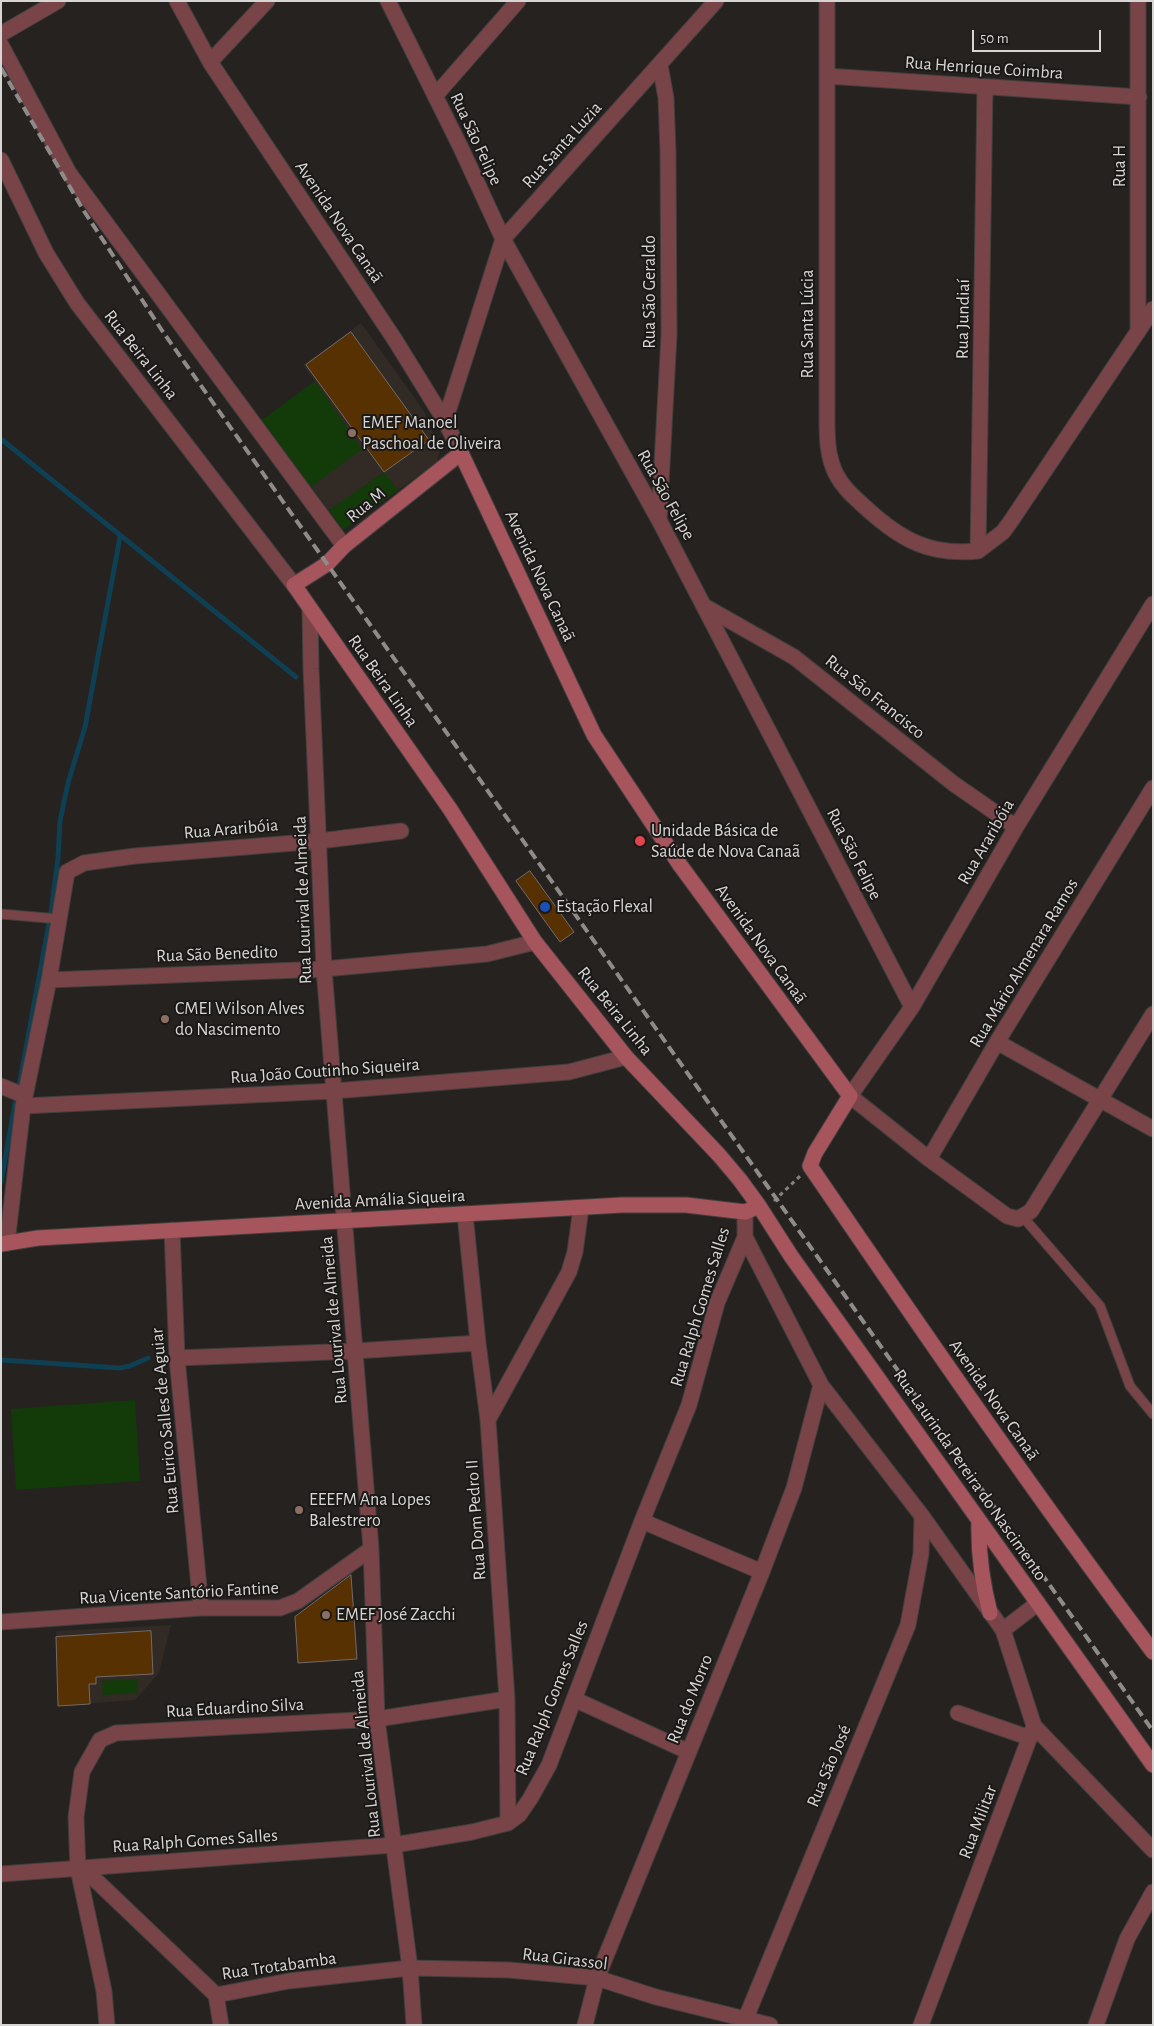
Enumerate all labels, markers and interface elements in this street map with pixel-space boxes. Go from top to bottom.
scale bar [974,20,1103,52]
text: 50 m [980,31,1009,46]
street label: Rua Henrique Coimbra [904,52,1064,84]
street label: Rua São Felipe [445,89,507,189]
street label: Rua Santa Luzia [517,97,607,193]
street label: Rua H [1109,145,1131,187]
street label: Avenida Nova Canaã [290,157,388,287]
street label: Rua São Geraldo [639,235,661,349]
street label: Rua Santa Lúcia [797,270,819,378]
street label: Rua Jundiaí [952,279,974,359]
street label: Rua Beira Linha [99,306,183,404]
place label: EMEF Manoel Paschoal de Oliveira [362,412,501,454]
marker: EMEF Manoel Paschoal de Oliveira [346,427,358,439]
street label: Rua São Felipe [632,446,700,544]
street label: Rua M [342,483,390,527]
street label: Avenida Nova Canaã [500,507,580,645]
street label: Rua Beira Linha [343,631,423,731]
street label: Rua São Francisco [821,650,929,744]
street label: Rua Araribóia [953,795,1019,889]
street label: Rua São Felipe [822,805,886,903]
street label: Rua Araribóia [183,814,279,844]
street label: Rua Lourival de Almeida [289,815,317,985]
place label: Unidade Básica de Saúde de Nova Canaã [651,820,800,862]
marker: Unidade Básica de Saúde de Nova Canaã [633,834,647,848]
street label: Rua Mário Almenara Ramos [965,874,1083,1052]
street label: Avenida Nova Canaã [710,880,812,1008]
place label: Estação Flexal [556,896,653,918]
marker: Estação Flexal [538,900,552,914]
street label: Rua São Benedito [156,941,278,967]
street label: Rua Beira Linha [573,962,657,1060]
place label: CMEI Wilson Alves do Nascimento [175,998,305,1040]
marker: CMEI Wilson Alves do Nascimento [159,1013,171,1025]
street label: Rua João Coutinho Siqueira [230,1054,420,1088]
street label: Avenida Amália Siqueira [294,1185,466,1215]
street label: Rua Ralph Gomes Salles [665,1225,735,1389]
street label: Rua Lourival de Almeida [316,1235,352,1405]
street label: Rua Eurico Salles de Aguiar [146,1327,184,1515]
street label: Avenida Nova Canaã [944,1335,1044,1465]
street label: Rua Laurinda Pereira do Nascimento [889,1365,1051,1585]
street label: Rua Dom Pedro II [461,1459,491,1581]
place label: EEEFM Ana Lopes Balestrero [309,1489,431,1532]
marker: EEEFM Ana Lopes Balestrero [293,1504,305,1516]
street label: Rua Vicente Santório Fantine [79,1577,279,1609]
place label: EMEF José Zacchi [336,1604,456,1626]
marker: EMEF José Zacchi [320,1609,332,1621]
street label: Rua Ralph Gomes Salles [511,1617,593,1779]
street label: Rua do Morro [662,1651,718,1747]
street label: Rua Lourival de Almeida [346,1669,386,1839]
street label: Rua Eduardino Silva [165,1694,305,1722]
street label: Rua São José [802,1722,856,1810]
street label: Rua Militar [954,1782,1002,1862]
street label: Rua Ralph Gomes Salles [112,1824,278,1858]
street label: Rua Girassol [521,1943,609,1975]
street label: Rua Trotabamba [220,1947,338,1985]

